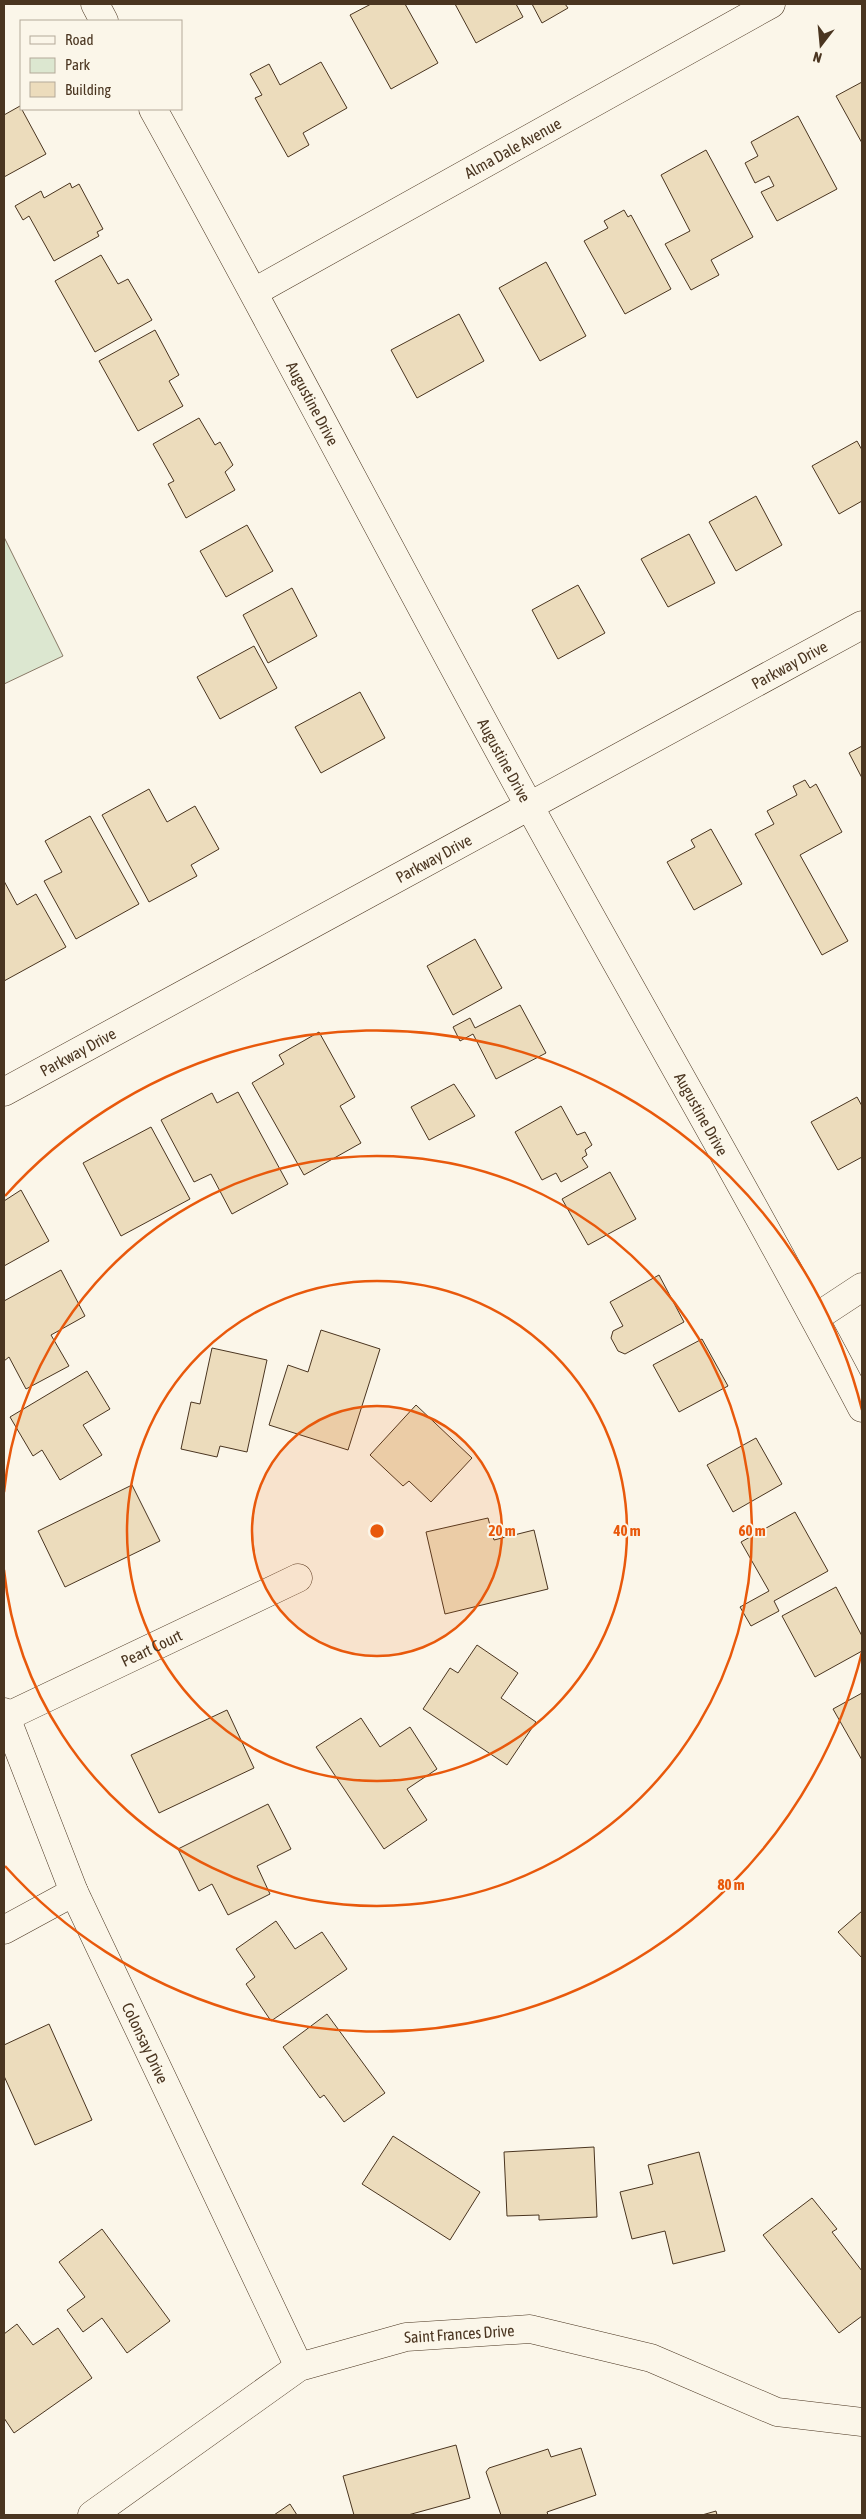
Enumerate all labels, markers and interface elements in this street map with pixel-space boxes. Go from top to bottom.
legend [20,20,182,110]
north arrow [796,20,846,70]
text: Road [65,31,94,48]
text: N [811,49,824,66]
text: Park [65,56,90,73]
text: Building [65,81,111,98]
street label: Alma Dale Avenue [461,114,564,182]
street label: Augustine Drive [283,358,342,448]
street label: Parkway Drive [748,637,830,692]
street label: Augustine Drive [474,715,534,805]
street label: Parkway Drive [393,830,474,886]
street label: Parkway Drive [37,1024,119,1080]
street label: Augustine Drive [671,1069,732,1159]
centre of rings [368,1522,386,1540]
text: 20 m [489,1522,516,1539]
text: 40 m [613,1522,641,1539]
text: 60 m [739,1522,766,1539]
street label: Peart Court [118,1625,185,1670]
text: 80 m [718,1876,745,1893]
street label: Colonsay Drive [119,2000,172,2086]
street label: Saint Frances Drive [404,2321,515,2346]

